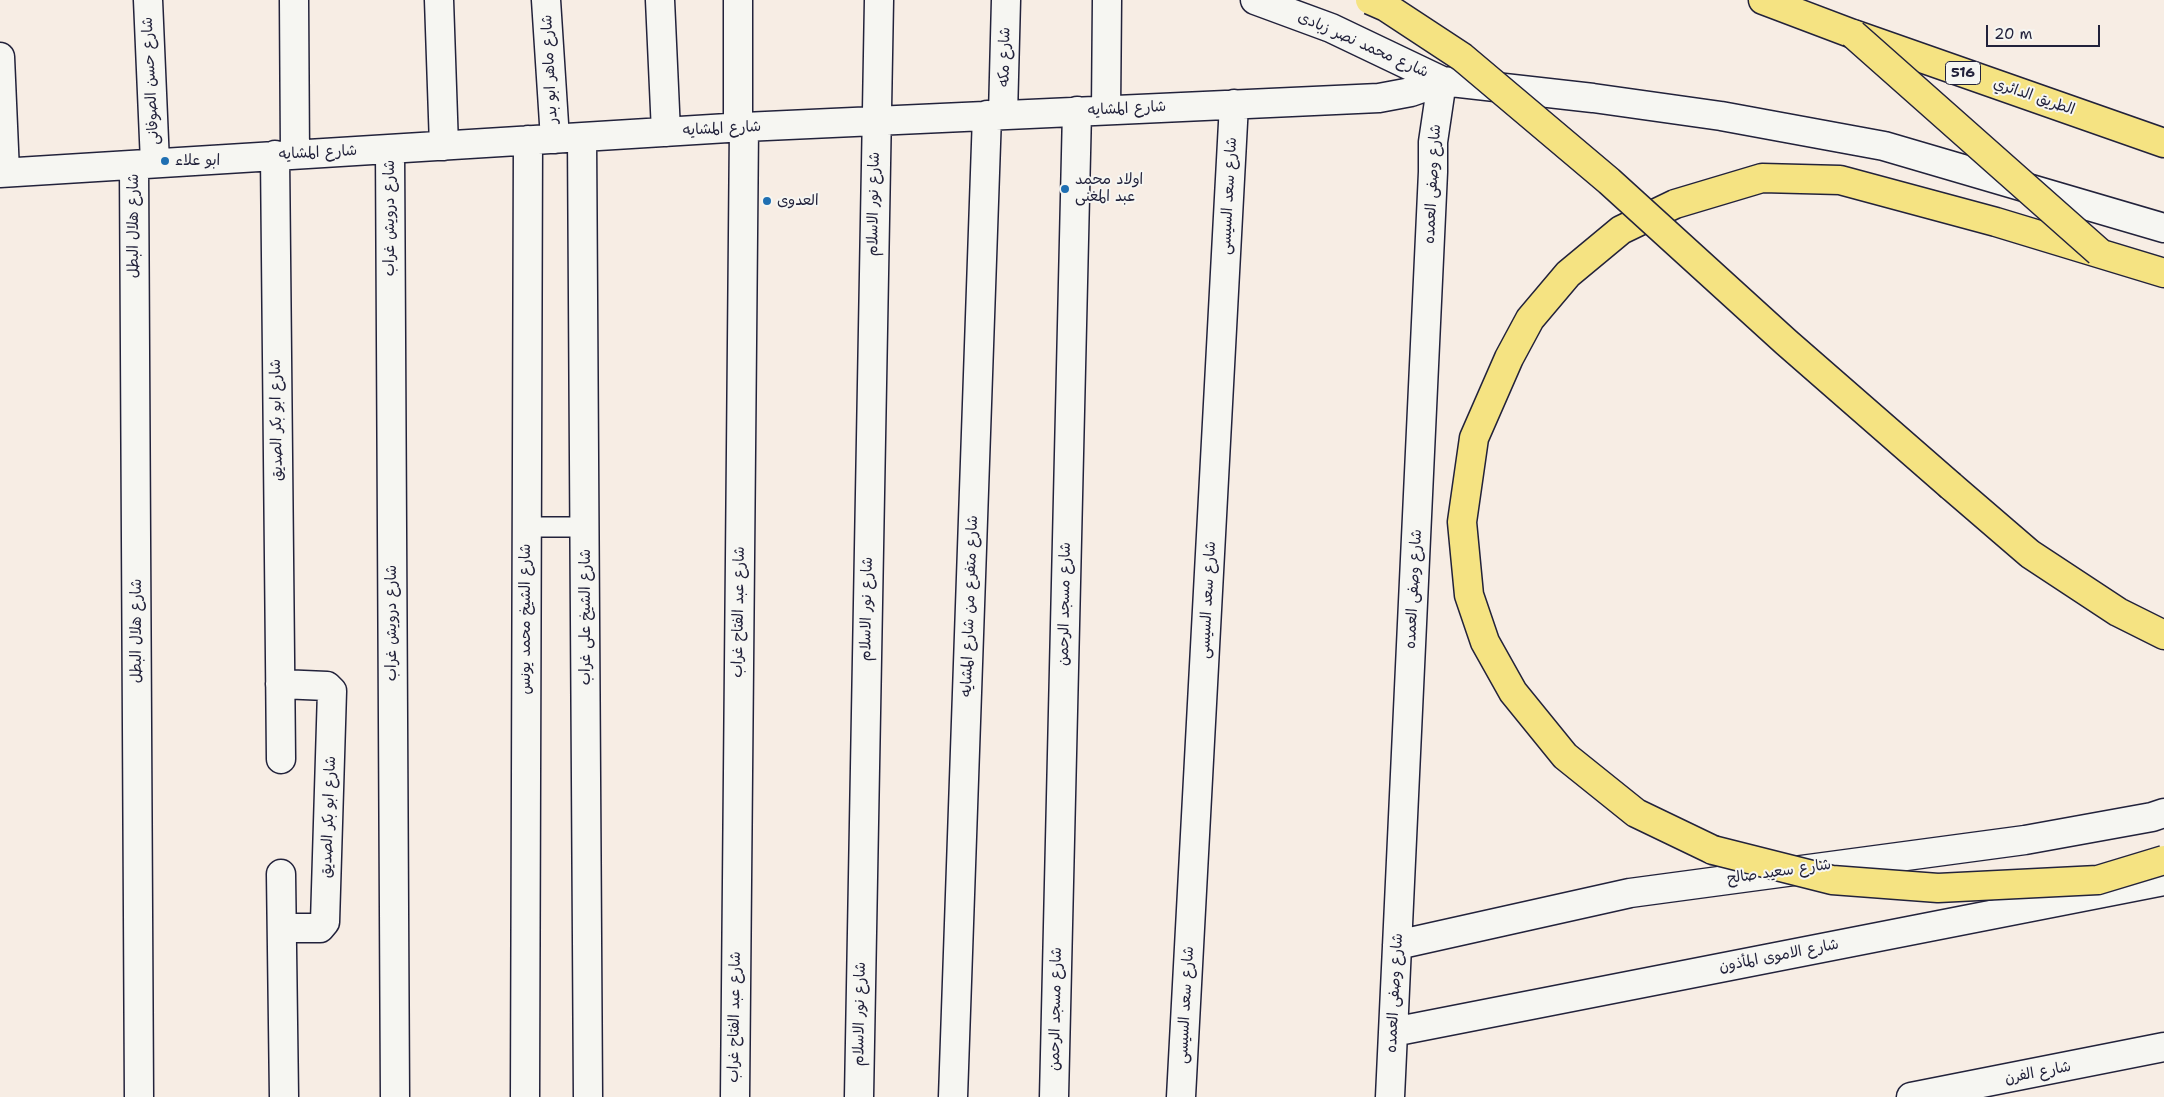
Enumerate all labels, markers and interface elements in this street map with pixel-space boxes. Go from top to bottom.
street label: شارع محمد نصر زبادى [1295,8,1431,82]
street label: شارع ماهر ابو بدر [538,14,562,124]
scale bar [1989,15,2103,47]
street label: شارع حسن الصوفانى [139,17,163,145]
text: 20 m [1994,24,2033,44]
street label: شارع مكه [995,27,1015,87]
road number: 516 [1946,62,1980,84]
street label: الطريق الدائري [1991,75,2077,119]
street label: شارع المشايه [1087,98,1167,120]
street label: شارع المشايه [682,118,762,140]
street label: شارع وصفى العمده [1421,124,1445,244]
street label: شارع سعد السيسى [1217,137,1241,255]
street label: شارع المشايه [278,142,358,164]
place label: ابو علاء [175,152,220,170]
street label: شارع نور الاسلام [864,152,884,256]
marker: ابو علاء [159,155,171,167]
street label: شارع درويش غراب [381,160,399,276]
place label: اولاد محمد عبد المغنى [1075,171,1143,206]
street label: شارع هلال البطل [125,174,143,278]
marker: اولاد محمد عبد المغنى [1059,183,1071,195]
place label: العدوى [777,192,819,210]
marker: العدوى [761,195,773,207]
street label: شارع ابو بكر الصديق [267,359,287,481]
street label: شارع متفرع من شارع المشايه [958,515,982,697]
street label: شارع وصفى العمده [1402,529,1426,649]
street label: شارع سعد السيسى [1196,541,1220,659]
street label: شارع مسجد الرحمن [1055,542,1075,666]
street label: شارع الشيخ محمد يونس [517,544,535,694]
street label: شارع عبد الفتاح غراب [729,546,749,678]
street label: شارع الشيخ على غراب [577,549,595,685]
street label: شارع نور الاسلام [857,557,877,661]
street label: شارع درويش غراب [383,565,401,681]
street label: شارع هلال البطل [128,579,146,683]
street label: شارع ابو بكر الصديق [318,756,340,878]
street label: شارع سعيد صالح [1726,856,1832,888]
street label: شارع وصفى العمده [1383,933,1407,1053]
street label: شارع الاموى المأذون [1718,936,1840,976]
street label: شارع سعد السيسى [1174,946,1198,1064]
street label: شارع مسجد الرحمن [1046,947,1066,1071]
street label: شارع عبد الفتاح غراب [725,951,745,1083]
street label: شارع نور الاسلام [850,962,870,1066]
street label: شارع الفرن [2003,1058,2073,1088]

